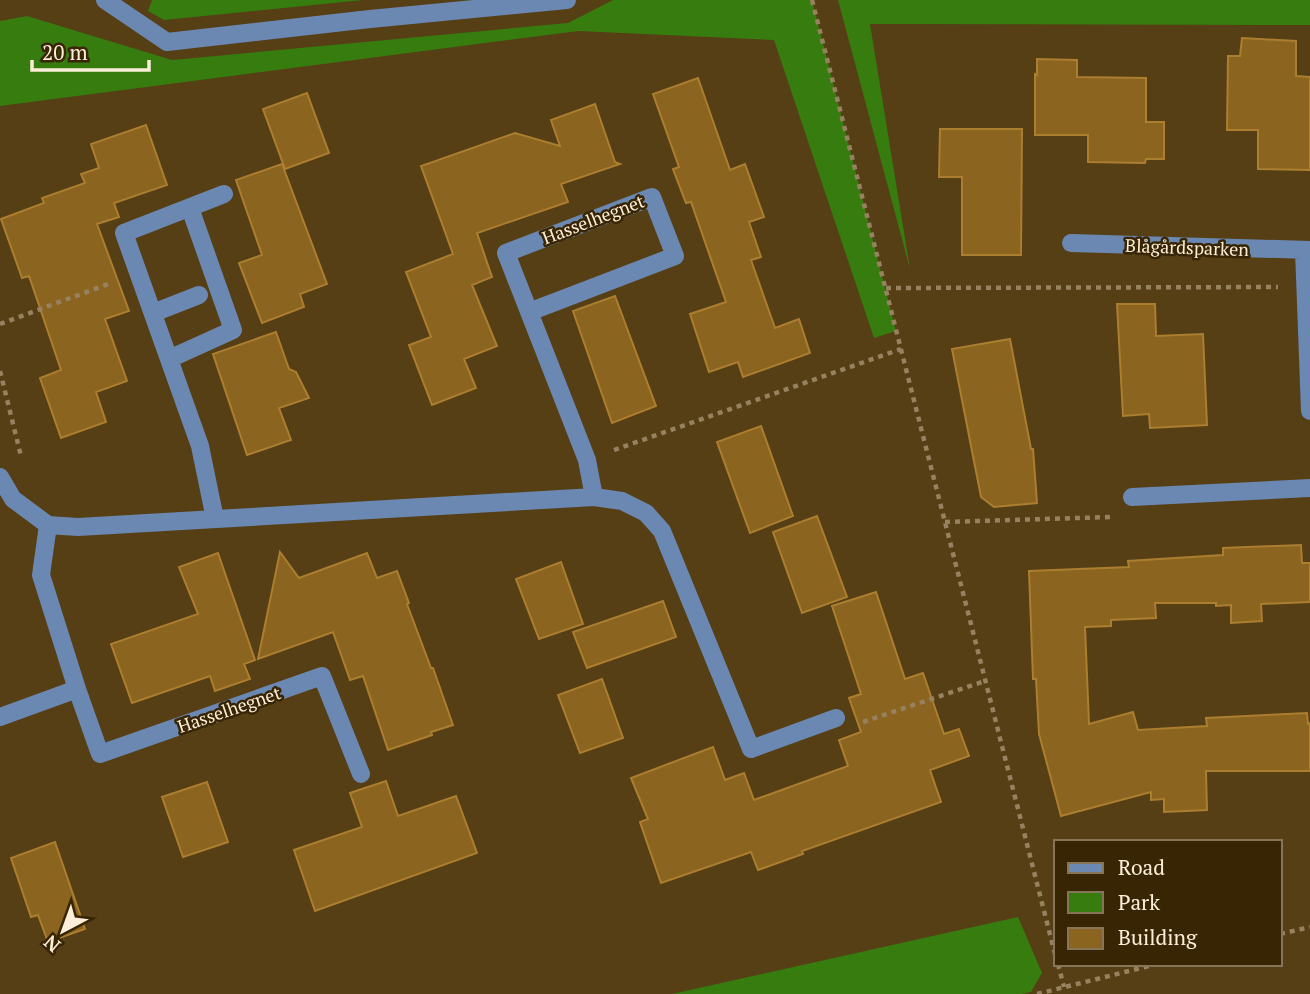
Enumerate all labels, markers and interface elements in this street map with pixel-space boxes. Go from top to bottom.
scale bar [32,28,149,72]
text: 20 m [42,38,88,66]
street label: Hasselhegnet [538,188,648,250]
street label: Blågårdsparken [1125,233,1250,261]
street label: Hasselhegnet [174,680,284,738]
legend [1054,840,1282,966]
text: Road [1118,853,1165,881]
text: Park [1118,888,1160,916]
north arrow [28,896,98,966]
text: Building [1118,923,1198,951]
text: N [37,930,65,958]

